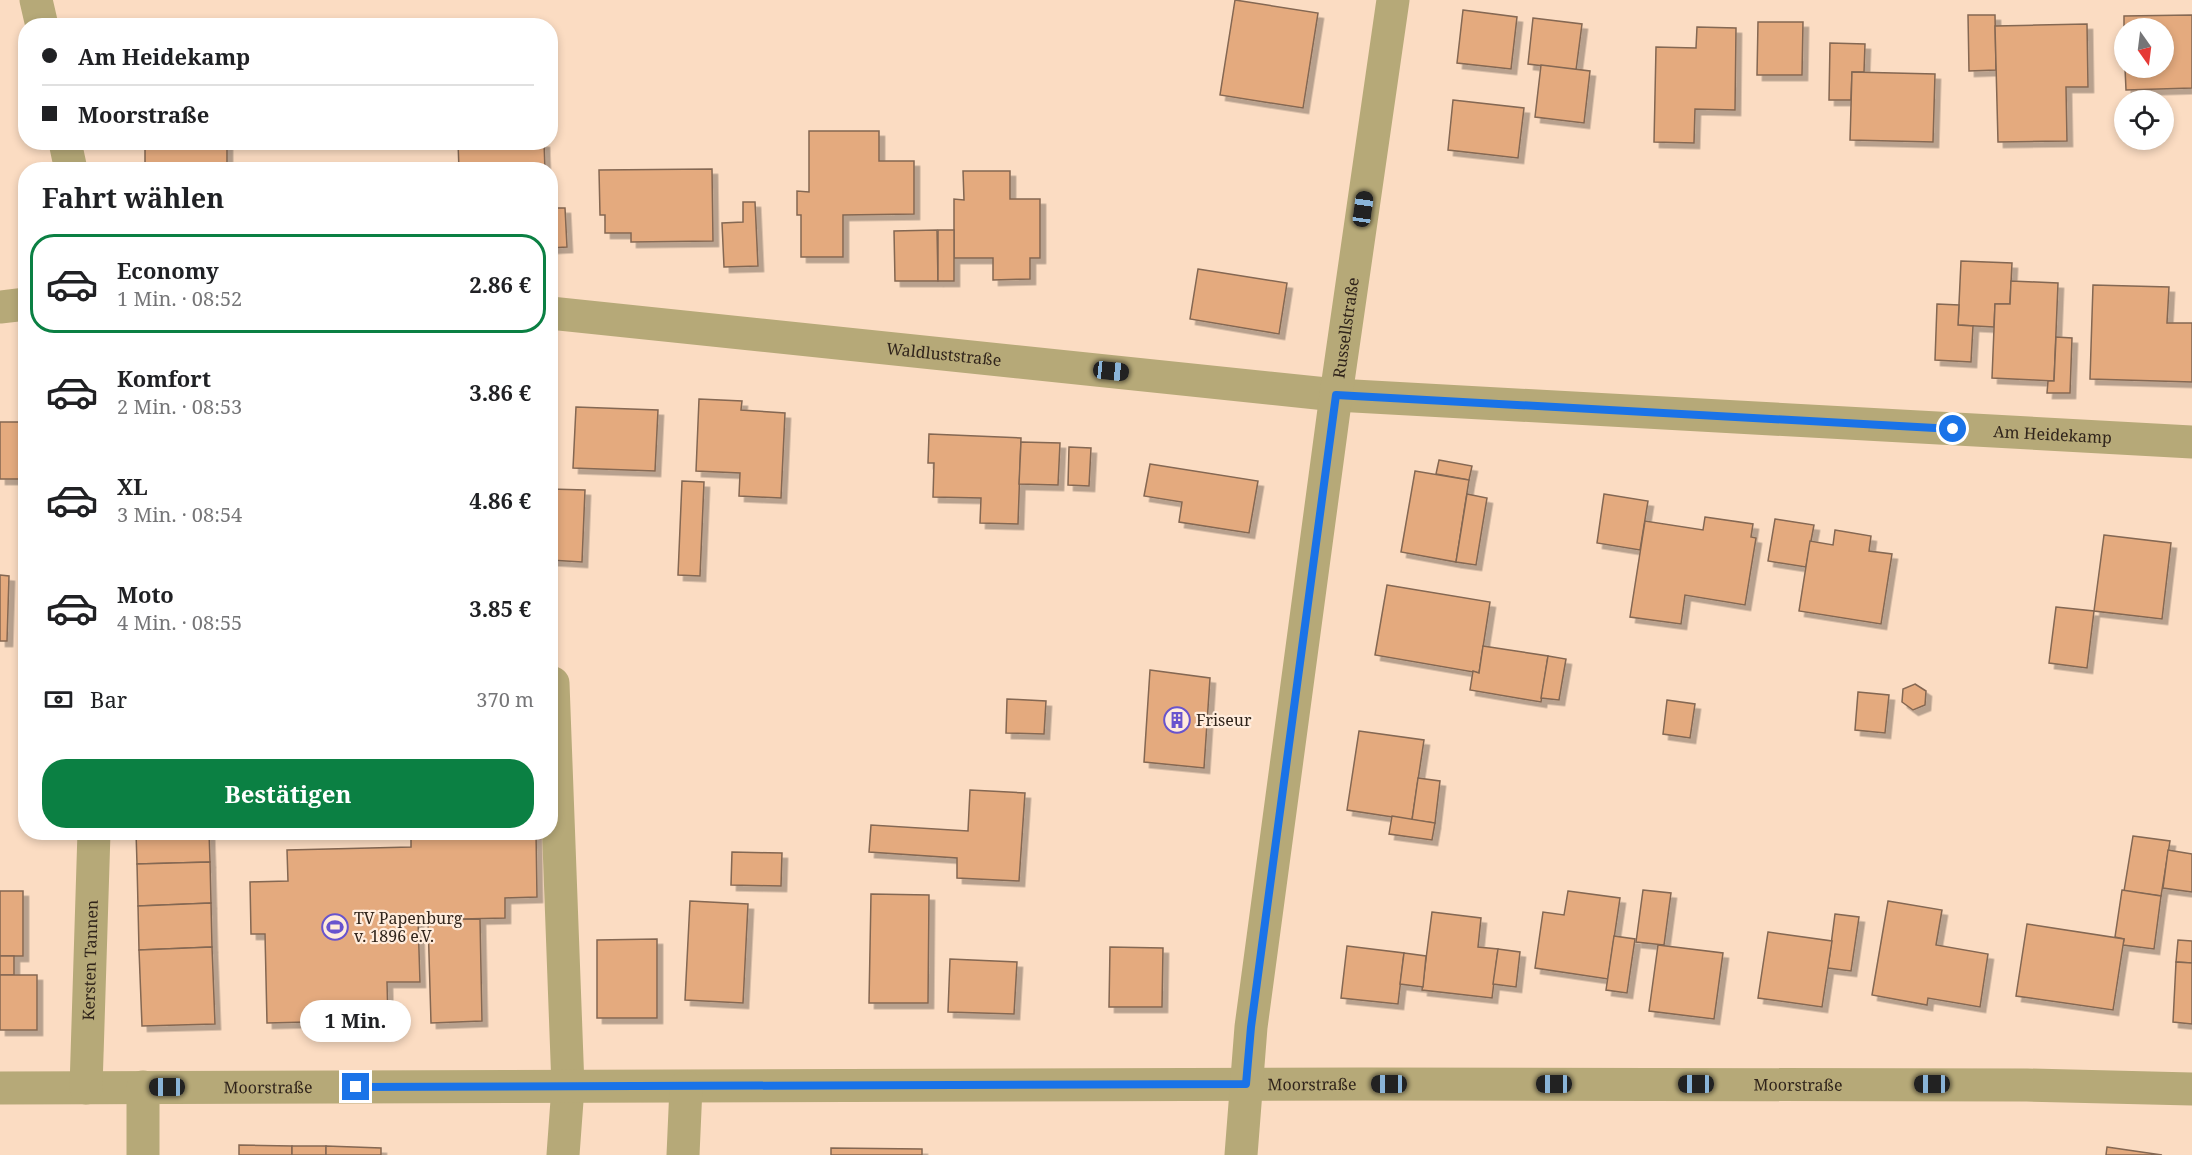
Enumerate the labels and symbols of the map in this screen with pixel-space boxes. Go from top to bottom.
north arrow [2114,18,2174,78]
car [1352,190,1374,228]
street label: Russellstraße [1328,276,1364,380]
street label: Waldluststraße [885,337,1002,371]
car [1092,360,1130,382]
route start [1939,415,1966,442]
street label: Am Heidekamp [1993,420,2113,449]
building icon: Friseur [1162,705,1192,735]
place label: Friseur [1196,709,1252,731]
street label: Kersten Tannen [77,899,103,1021]
place label: TV Papenburg v. 1896 e.V. [354,907,463,947]
sports icon: TV Papenburg v. 1896 e.V. [320,912,350,942]
callout: 1 Min. [300,1000,412,1042]
route end [342,1073,369,1100]
street label: Moorstraße [1267,1073,1357,1095]
street label: Moorstraße [1753,1074,1843,1096]
car [1371,1075,1407,1093]
car [1536,1075,1572,1093]
car [1678,1075,1714,1093]
car [1914,1075,1950,1093]
street label: Moorstraße [223,1076,313,1098]
car [149,1078,185,1096]

